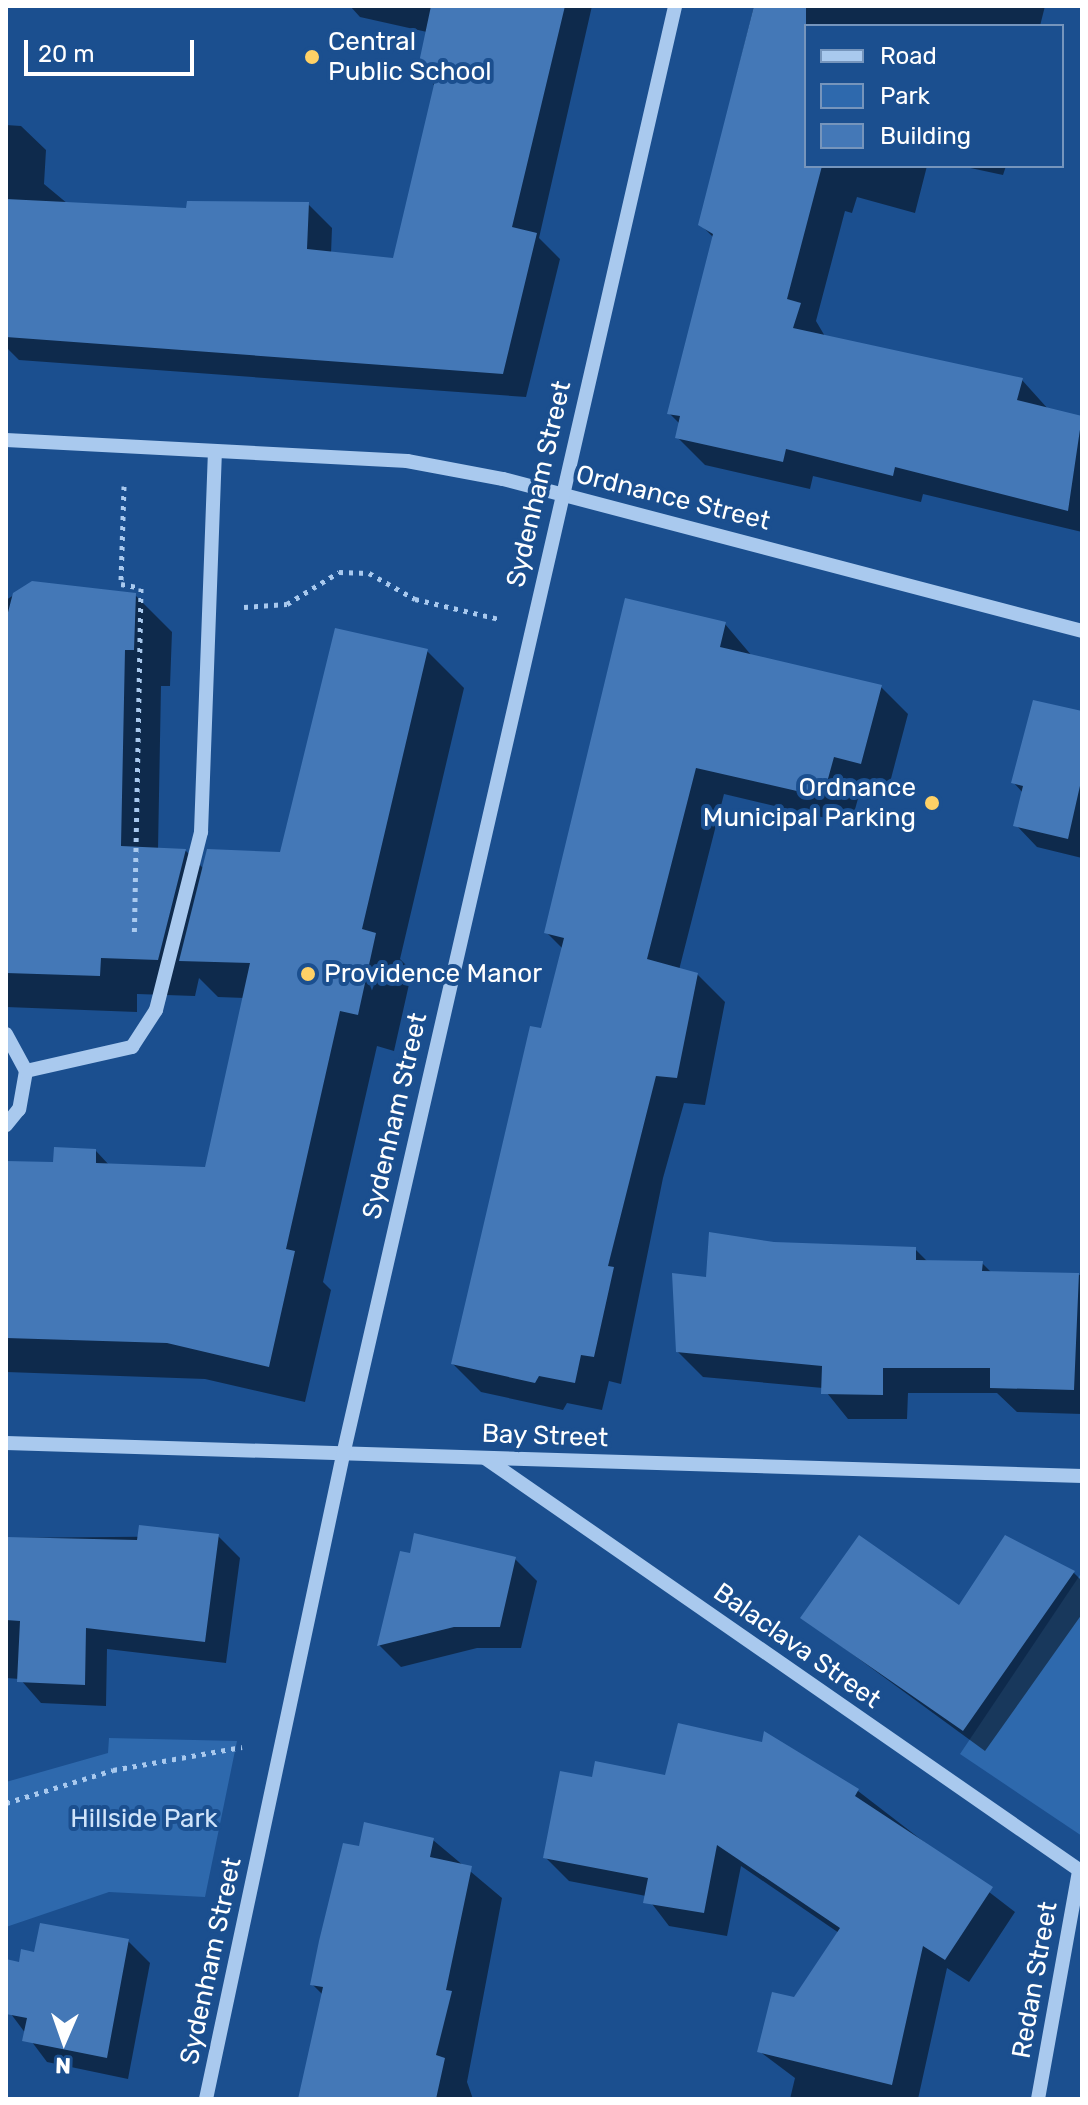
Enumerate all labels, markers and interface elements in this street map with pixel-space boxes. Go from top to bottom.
scale bar [28,24,198,74]
legend [804,24,1064,168]
place label: Central Public School [328,26,492,88]
text: 20 m [38,40,95,68]
text: Road [880,42,937,70]
marker: Central Public School [303,48,321,66]
text: Park [880,82,930,110]
text: Building [880,122,971,150]
street label: Sydenham Street [500,378,578,590]
street label: Ordnance Street [573,459,773,537]
place label: Ordnance Municipal Parking [703,772,916,834]
marker: Ordnance Municipal Parking [923,794,941,812]
place label: Providence Manor [324,958,542,990]
marker: Providence Manor [299,965,317,983]
street label: Sydenham Street [356,1010,434,1222]
street label: Bay Street [481,1418,609,1454]
street label: Balaclava Street [707,1577,887,1715]
park label: Hillside Park [70,1803,218,1835]
street label: Sydenham Street [174,1855,248,2067]
street label: Redan Street [1006,1899,1064,2061]
north arrow [24,2001,104,2081]
text: N [55,2052,72,2079]

